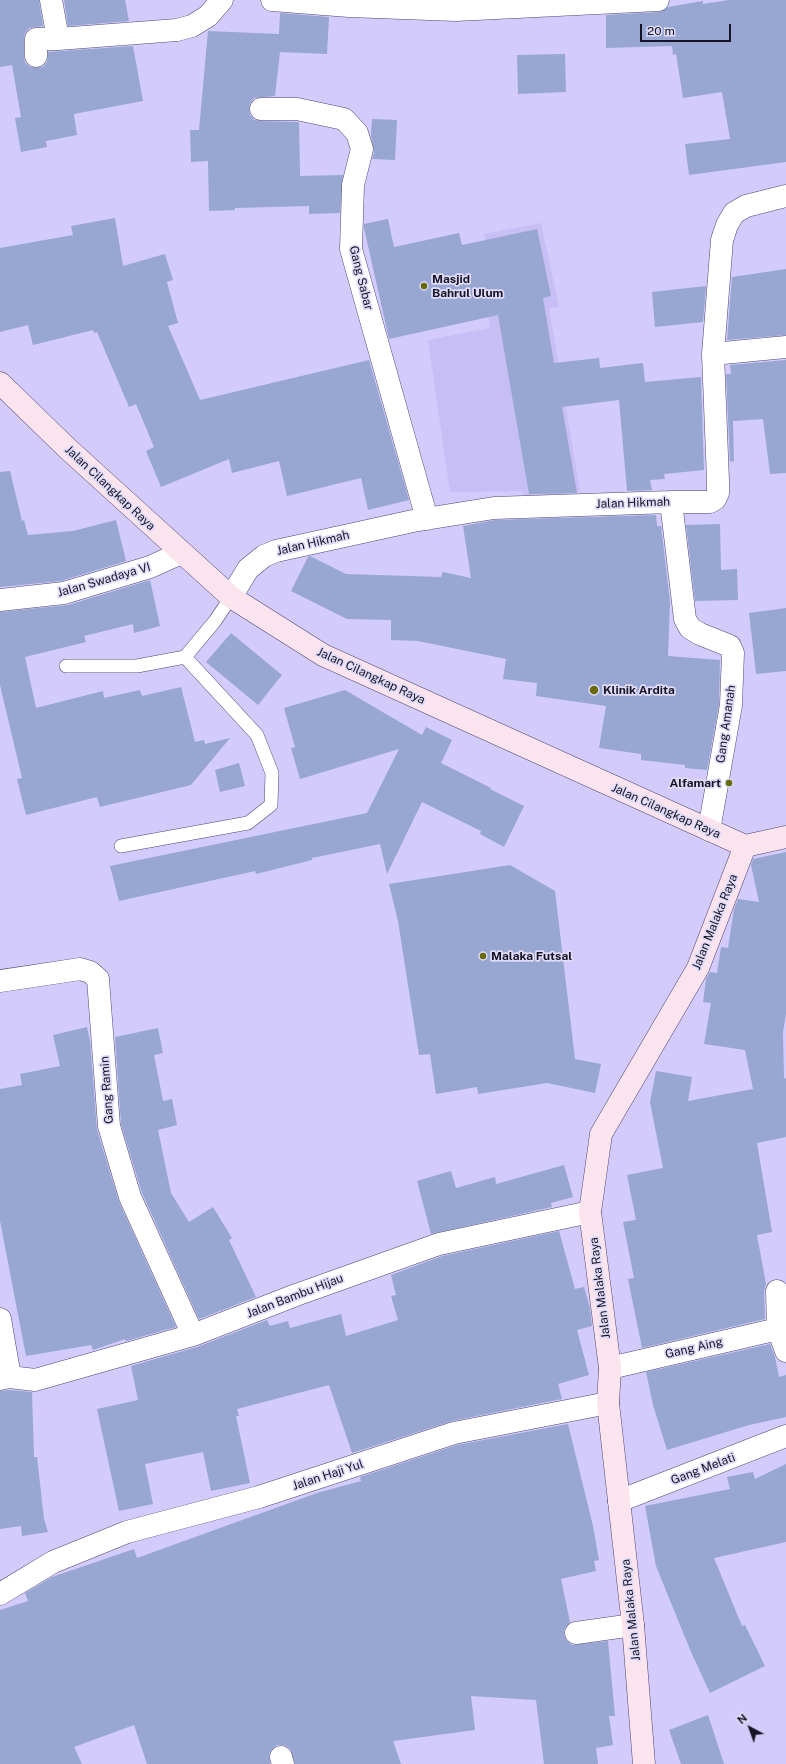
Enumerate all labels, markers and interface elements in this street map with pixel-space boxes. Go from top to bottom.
scale bar [642,16,733,42]
text: 20 m [647,24,675,38]
street label: Gang Sabar [346,244,376,312]
place label: Masjid Bahrul Ulum [432,272,503,300]
marker: Masjid Bahrul Ulum [419,281,429,291]
street label: Jalan Cilangkap Raya [62,443,158,533]
street label: Jalan Hikmah [596,495,670,511]
street label: Jalan Hikmah [275,528,351,558]
street label: Jalan Swadaya VI [56,560,152,600]
street label: Jalan Cilangkap Raya [315,645,427,707]
place label: Klinik Ardita [603,683,675,697]
marker: Klinik Ardita [588,684,600,696]
street label: Gang Amanah [713,684,739,764]
place label: Alfamart [669,776,721,790]
marker: Alfamart [724,778,734,788]
street label: Jalan Cilangkap Raya [609,780,723,842]
street label: Jalan Malaka Raya [689,872,741,972]
place label: Malaka Futsal [491,949,572,963]
marker: Malaka Futsal [478,951,488,961]
street label: Gang Ramin [97,1056,117,1124]
street label: Jalan Malaka Raya [587,1236,613,1340]
street label: Jalan Bambu Hijau [245,1271,345,1321]
street label: Gang Aing [664,1334,724,1362]
street label: Gang Melati [669,1450,737,1488]
street label: Jalan Haji Yul [291,1457,365,1493]
street label: Jalan Malaka Raya [618,1558,644,1662]
north arrow [730,1708,770,1748]
text: N [735,1712,749,1726]

